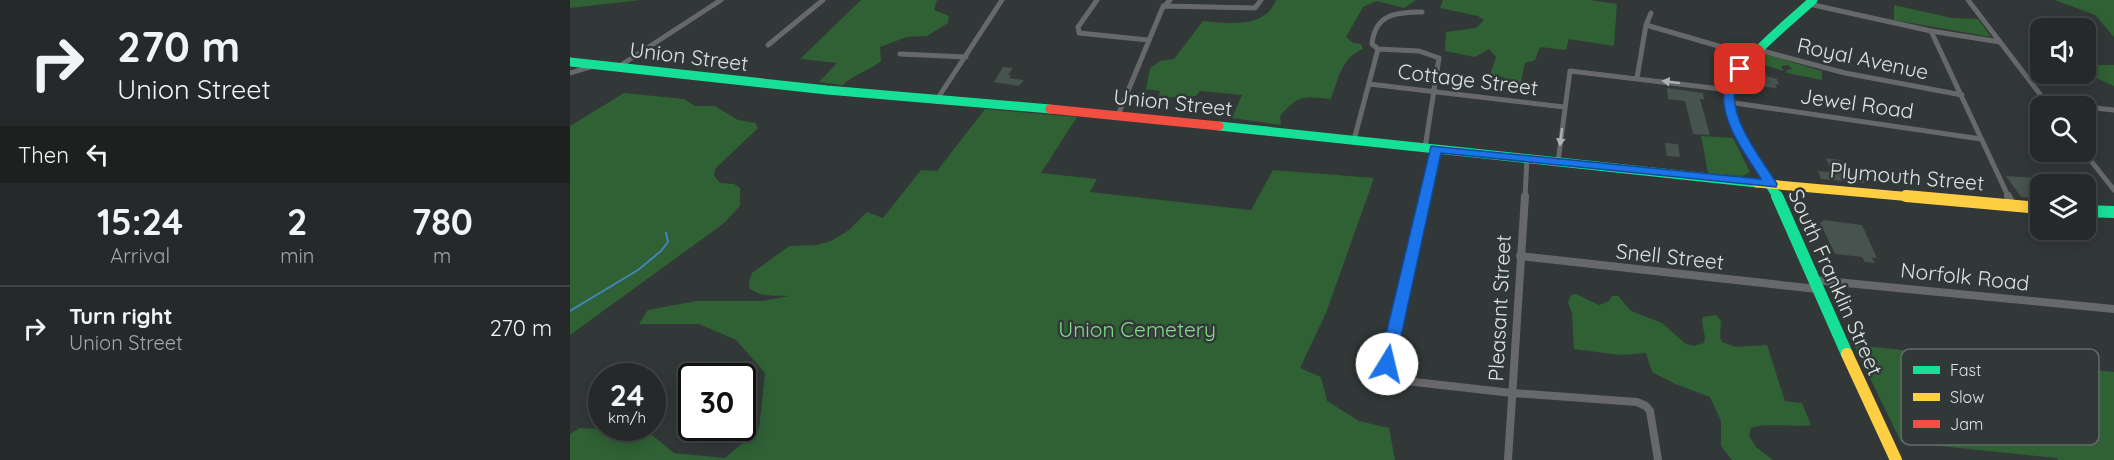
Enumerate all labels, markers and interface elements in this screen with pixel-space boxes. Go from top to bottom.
map controls [2030,18,2096,240]
button: sound [2030,18,2096,84]
text: 270 m [117,20,240,73]
icon: right [18,24,96,102]
street label: Royal Avenue [1795,31,1931,85]
street label: Union Street [628,36,750,76]
pin [1714,43,1765,94]
icon: arrive [1723,52,1756,85]
street label: Cottage Street [1396,58,1540,100]
text: Union Street [117,72,271,106]
one-way arrow [1661,78,1680,87]
street label: Jewel Road [1799,82,1915,124]
street label: Union Street [1112,83,1234,121]
button: search [2030,96,2096,162]
one-way arrow [1557,127,1566,146]
icon: left [81,138,114,171]
text: Then [18,141,69,169]
street label: Plymouth Street [1829,156,1985,196]
button: layers [2030,174,2096,240]
street label: South Franklin Street [1783,185,1889,379]
text: 15:24 [97,199,183,244]
text: 2 [287,199,308,244]
text: 780 [411,199,473,244]
street label: Pleasant Street [1482,234,1516,382]
street label: Snell Street [1615,237,1725,275]
text: Arrival [110,243,170,268]
text: min [280,243,314,268]
text: m [433,243,451,268]
street label: Norfolk Road [1899,256,2031,296]
text: Turn right [69,302,173,330]
icon: right [18,312,51,345]
text: 270 m [490,314,552,342]
park label: Union Cemetery [1058,316,1216,342]
text: Union Street [69,330,183,355]
position arrow [1355,332,1419,396]
legend [1901,349,2099,445]
text: Fast [1950,360,1981,380]
speed limit sign: 30 [678,363,756,441]
text: 24 [610,376,644,414]
text: Slow [1950,387,1984,407]
text: km/h [608,408,646,427]
text: Jam [1950,414,1983,434]

